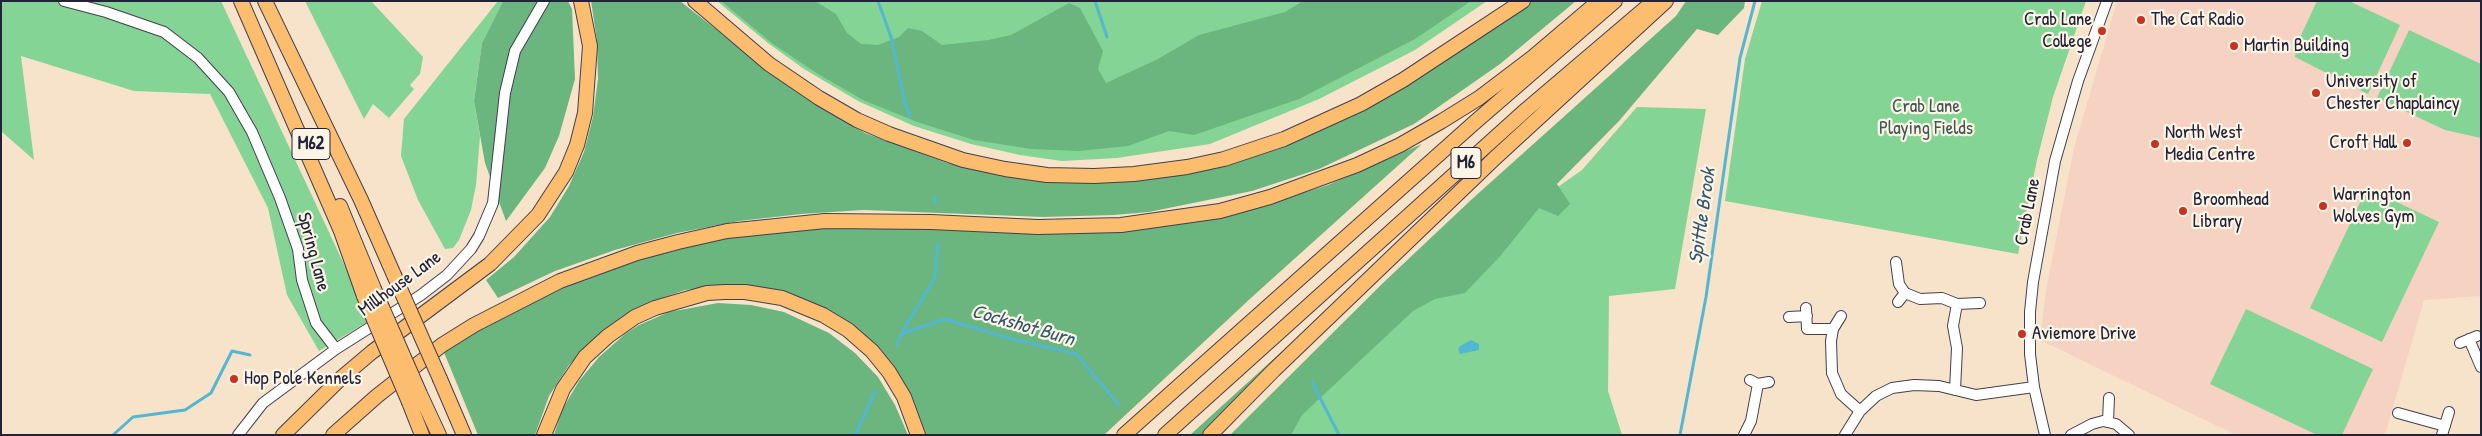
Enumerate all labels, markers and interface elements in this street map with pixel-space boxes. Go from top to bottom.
place label: Crab Lane College [2024,9,2092,53]
place label: The Cat Radio [2151,9,2244,31]
marker: The Cat Radio [2135,14,2147,26]
marker: Crab Lane College [2096,25,2108,37]
place label: Martin Building [2244,35,2349,57]
marker: Martin Building [2228,40,2240,52]
place label: University of Chester Chaplaincy [2326,71,2460,115]
marker: University of Chester Chaplaincy [2310,87,2322,99]
park label: Crab Lane Playing Fields [1879,96,1973,140]
place label: North West Media Centre [2165,122,2255,166]
road number: M62 [292,128,330,160]
place label: Croft Hall [2329,132,2397,154]
marker: Croft Hall [2401,137,2413,149]
marker: North West Media Centre [2149,138,2161,150]
road number: M6 [1451,148,1481,178]
water label: Spittle Brook [1684,167,1722,265]
street label: Crab Lane [2010,176,2046,248]
place label: Warrington Wolves Gym [2333,184,2414,228]
place label: Broomhead Library [2193,189,2269,233]
marker: Warrington Wolves Gym [2317,200,2329,212]
marker: Broomhead Library [2177,205,2189,217]
street label: Spring Lane [292,210,334,294]
street label: Millhouse Lane [354,246,446,322]
water label: Cockshot Burn [969,300,1077,352]
place label: Aviemore Drive [2032,323,2136,345]
marker: Aviemore Drive [2016,328,2028,340]
place label: Hop Pole Kennels [244,368,361,390]
marker: Hop Pole Kennels [228,373,240,385]

